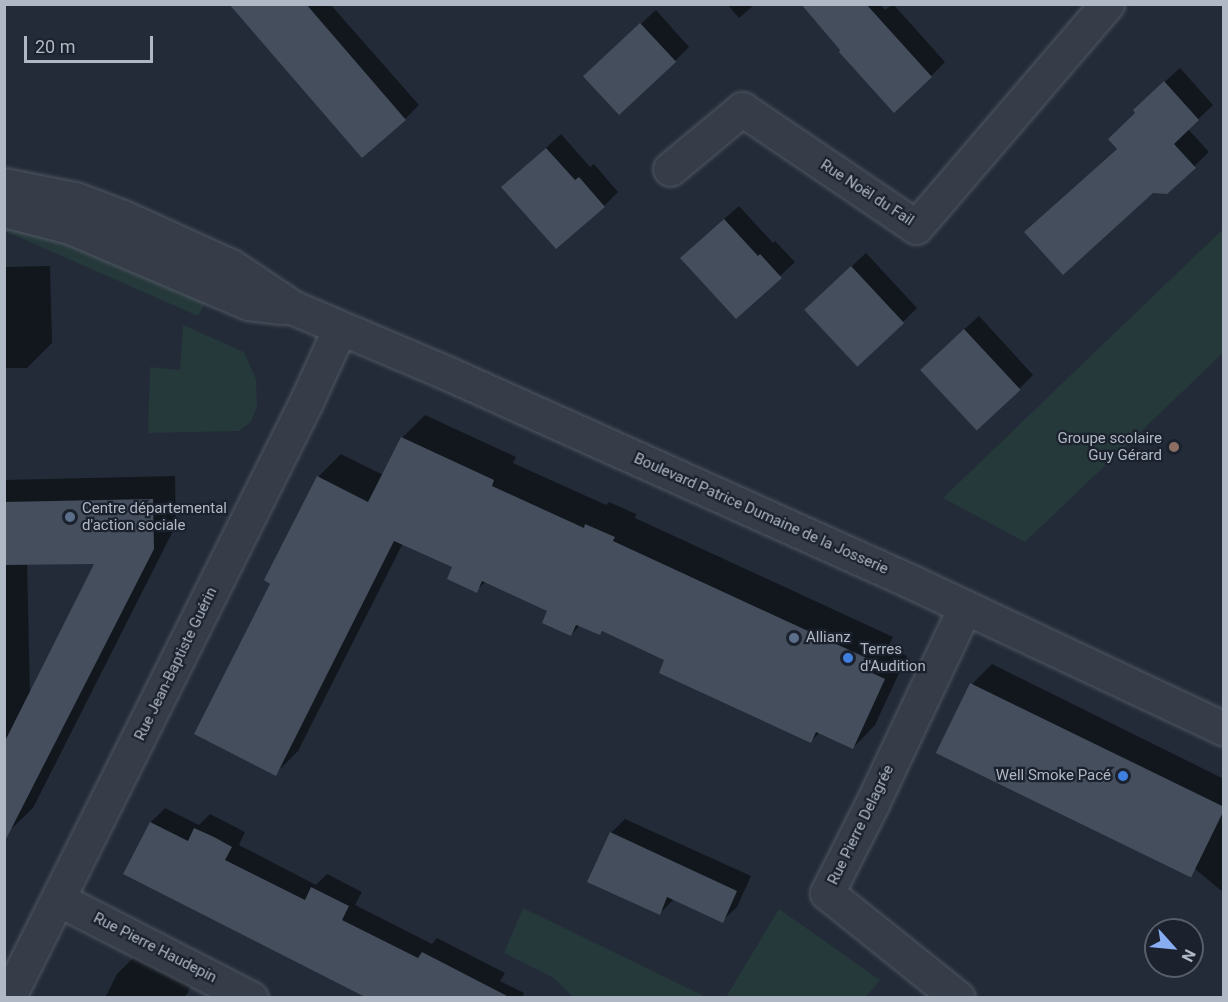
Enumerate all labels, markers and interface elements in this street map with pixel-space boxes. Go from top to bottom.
scale bar [27,24,156,62]
text: 20 m [35,36,75,57]
street label: Rue Noël du Fail [817,156,917,230]
place label: Groupe scolaire Guy Gérard [1057,429,1162,464]
marker: Groupe scolaire Guy Gérard [1167,440,1181,454]
street label: Boulevard Patrice Dumaine de la Josserie [631,450,891,578]
place label: Centre départemental d'action sociale [82,499,227,534]
marker: Centre départemental d'action sociale [63,510,77,524]
street label: Rue Jean-Baptiste Guérin [131,584,221,744]
place label: Allianz [806,629,851,647]
marker: Allianz [787,631,801,645]
place label: Terres d'Audition [860,640,926,675]
marker: Terres d'Audition [841,651,855,665]
street label: Rue Pierre Delagrée [824,762,898,888]
place label: Well Smoke Pacé [996,767,1111,785]
marker: Well Smoke Pacé [1116,769,1130,783]
street label: Rue Pierre Haudepin [90,909,220,987]
north arrow [1144,918,1204,978]
text: N [1178,946,1200,965]

